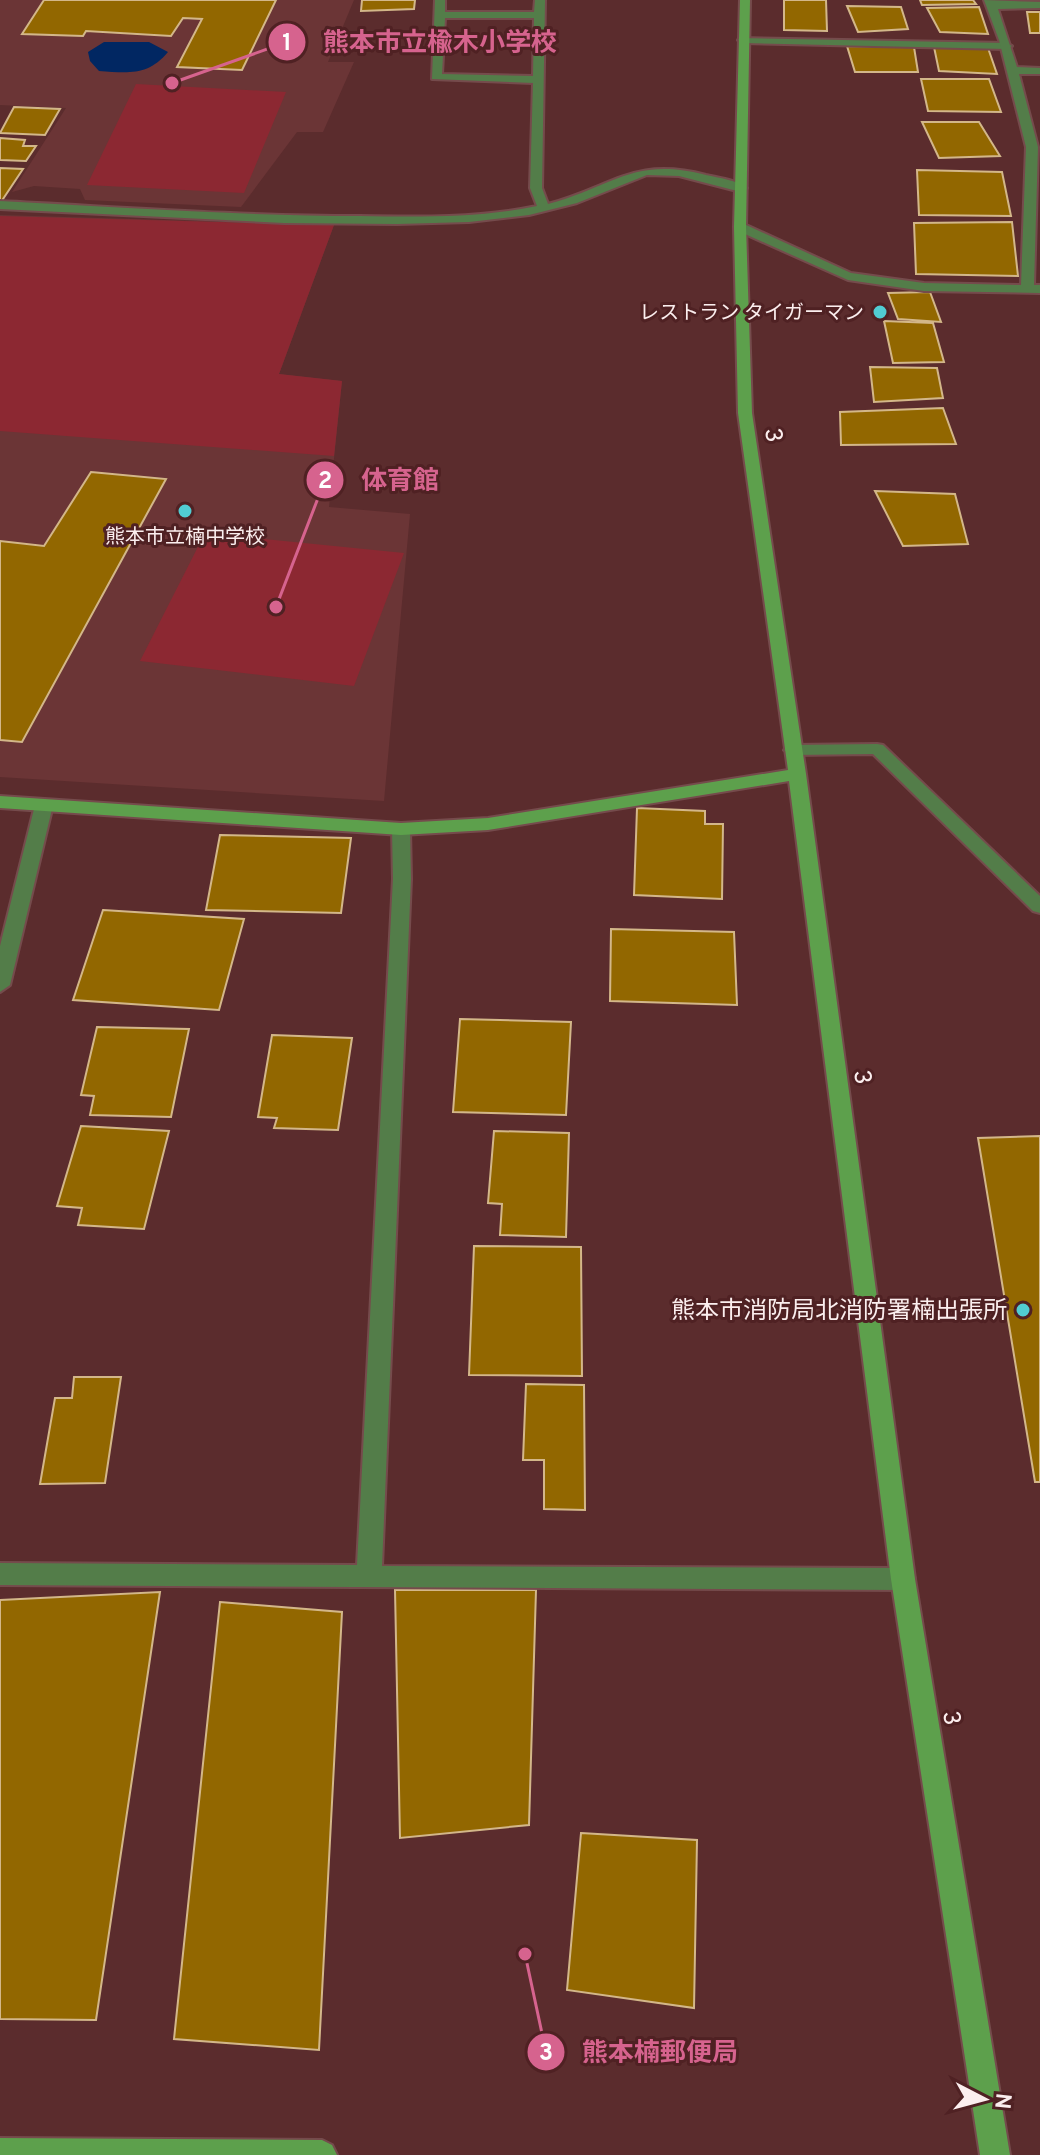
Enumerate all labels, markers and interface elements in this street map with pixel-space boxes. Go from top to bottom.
callout: 熊本市立楡木小学校 [267,17,573,67]
text: 熊本市立楡木小学校 [323,28,557,61]
text: 1 [282,29,292,59]
place label: レストラン タイガーマン [639,301,864,327]
marker: レストラン タイガーマン [871,303,889,321]
street label: 3 [756,426,788,445]
callout: 体育館 [305,455,455,505]
text: 体育館 [361,466,439,499]
text: 2 [318,467,332,497]
marker: 熊本市立楠中学校 [176,502,194,520]
place label: 熊本市立楠中学校 [105,525,265,551]
street label: 3 [845,1068,877,1087]
place label: 熊本市消防局北消防署楠出張所 [671,1297,1007,1327]
marker: 熊本市消防局北消防署楠出張所 [1014,1301,1032,1319]
street label: 3 [934,1709,966,1728]
callout: 熊本楠郵便局 [526,2027,754,2077]
text: 熊本楠郵便局 [582,2038,738,2071]
text: 3 [539,2039,553,2069]
north arrow [944,2059,1024,2139]
text: N [987,2092,1016,2110]

